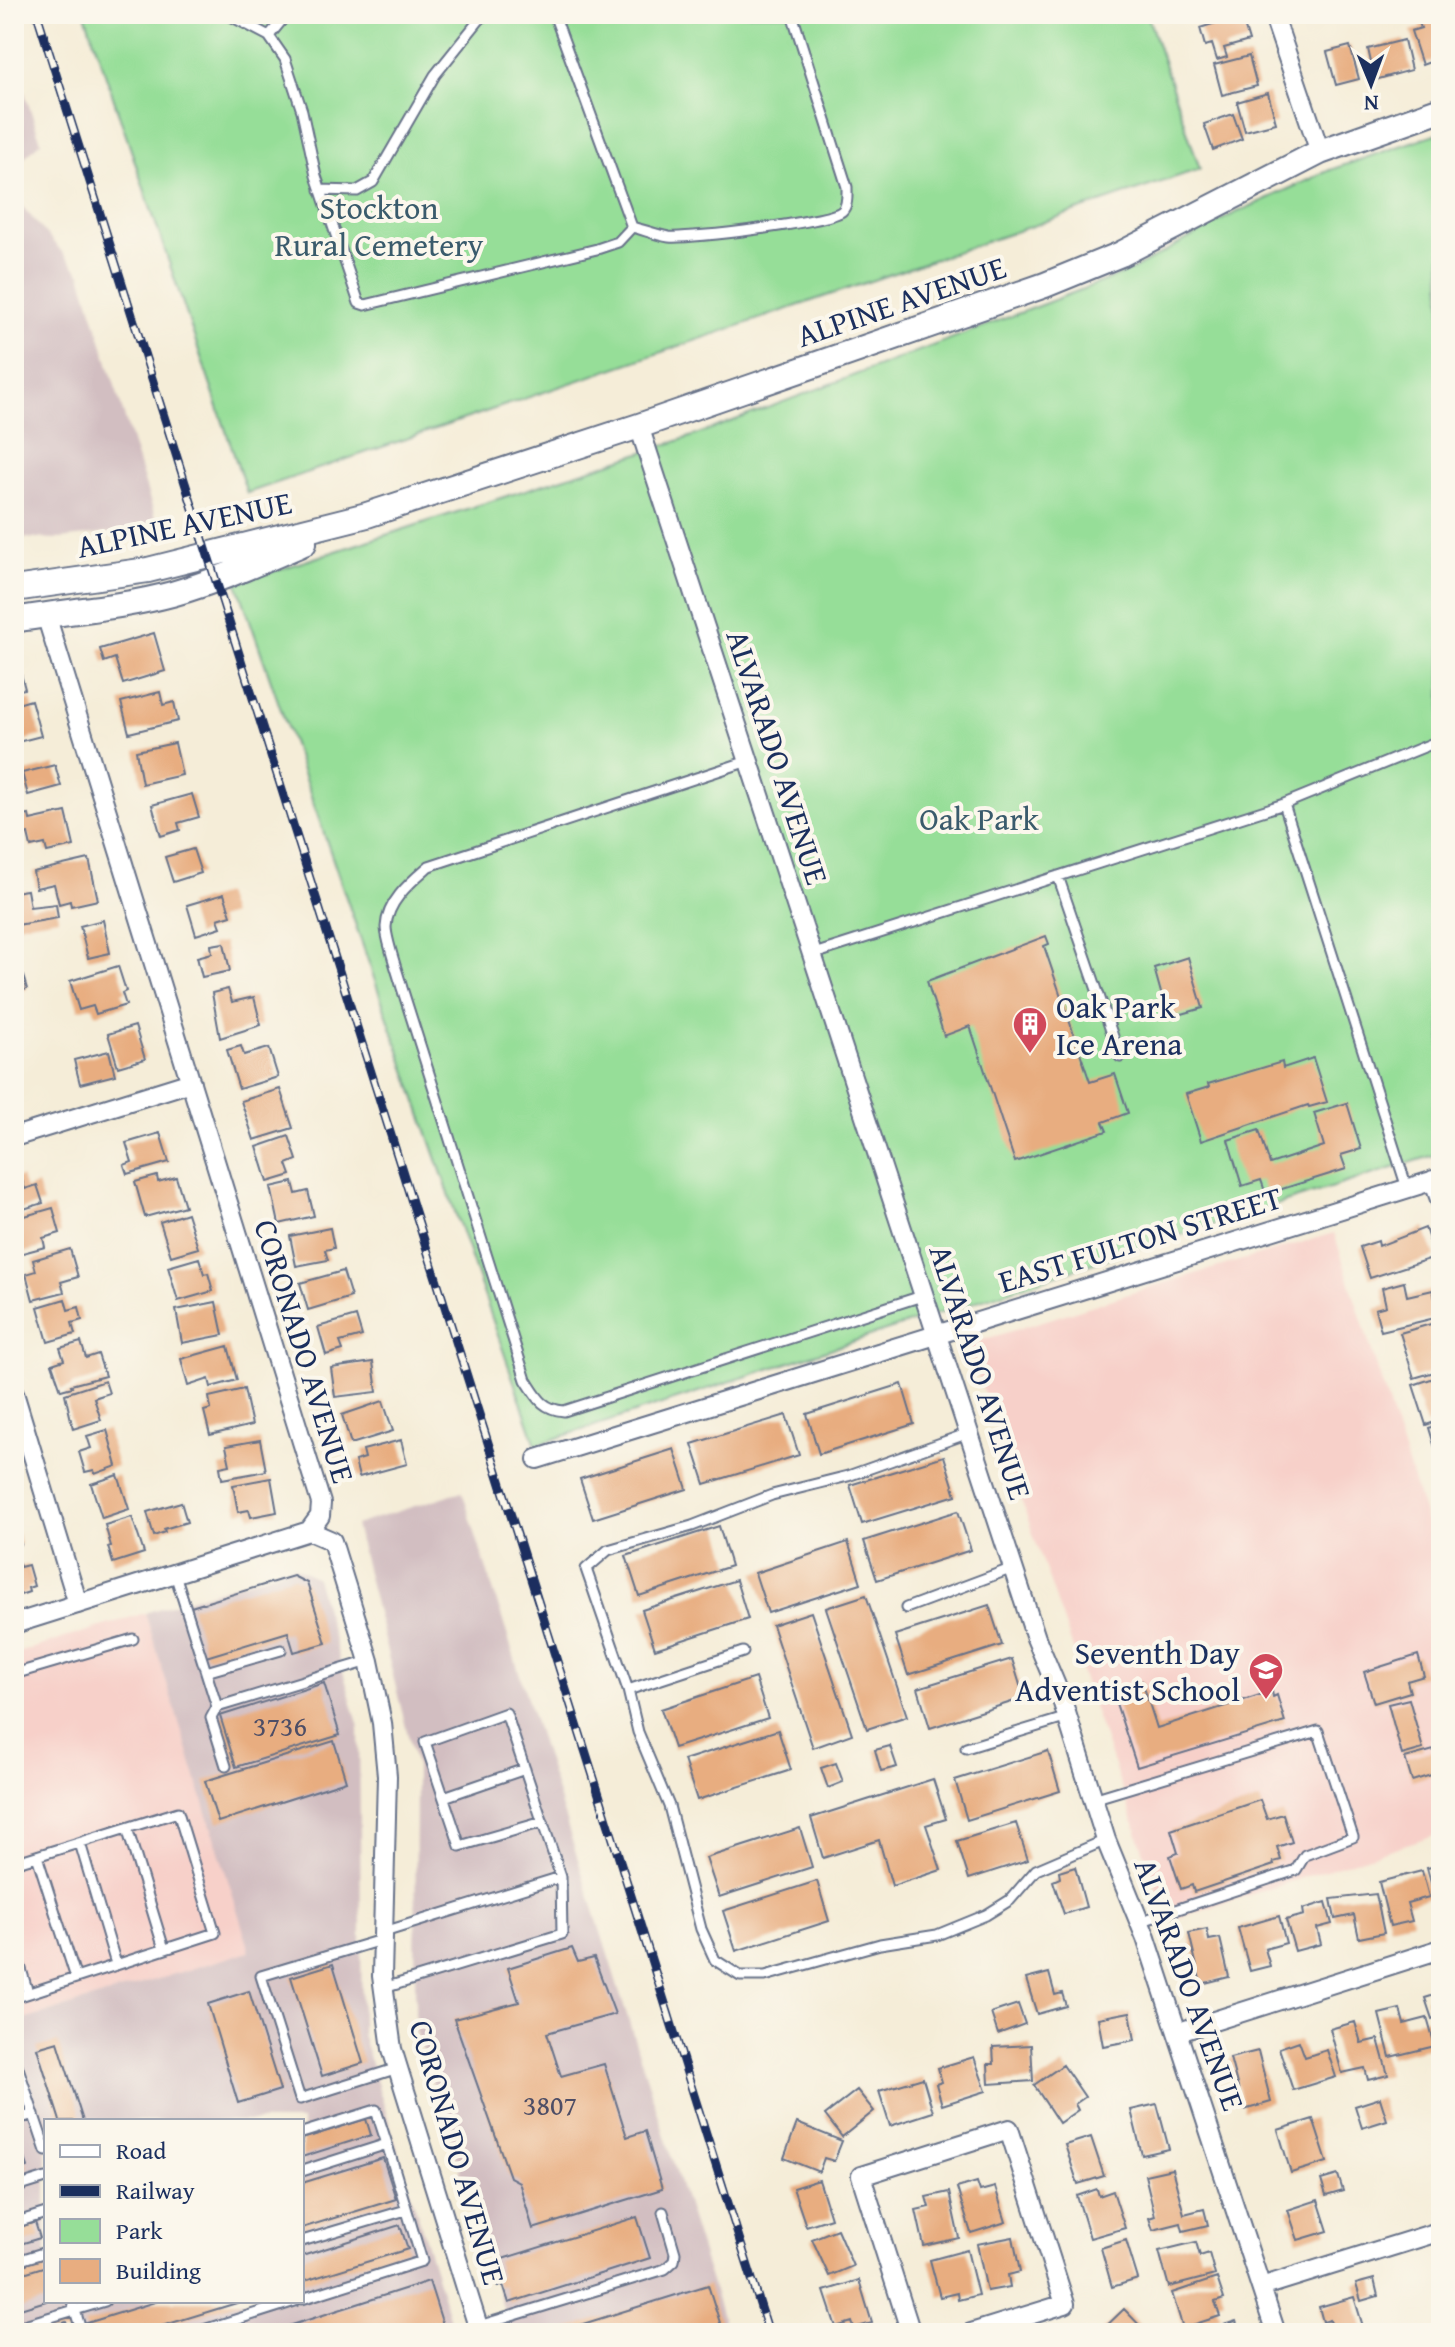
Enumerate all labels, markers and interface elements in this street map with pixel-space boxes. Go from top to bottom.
north arrow [1331,44,1411,124]
text: N [1363,88,1379,120]
park label: Stockton Rural Cemetery [275,184,483,268]
street label: ALPINE AVENUE [790,243,1012,359]
street label: ALPINE AVENUE [72,478,296,570]
street label: ALVARADO AVENUE [715,624,841,890]
park label: Oak Park [919,795,1040,842]
place label: Oak Park Ice Arena [1056,983,1182,1067]
building icon: Oak Park Ice Arena [1011,1005,1049,1055]
street label: EAST FULTON STREET [993,1174,1288,1304]
street label: CORONADO AVENUE [243,1214,367,1488]
street label: ALVARADO AVENUE [918,1239,1044,1505]
place label: Seventh Day Adventist School [1015,1629,1240,1713]
school or university icon: Seventh Day Adventist School [1247,1651,1285,1701]
house number: 3736 [253,1705,307,1746]
street label: ALVARADO AVENUE [1123,1851,1257,2117]
street label: CORONADO AVENUE [398,2014,518,2290]
house number: 3807 [523,2084,577,2125]
legend [44,2119,304,2303]
text: Road [116,2133,166,2168]
text: Railway [116,2173,195,2208]
text: Park [116,2213,163,2248]
text: Building [116,2253,201,2288]

